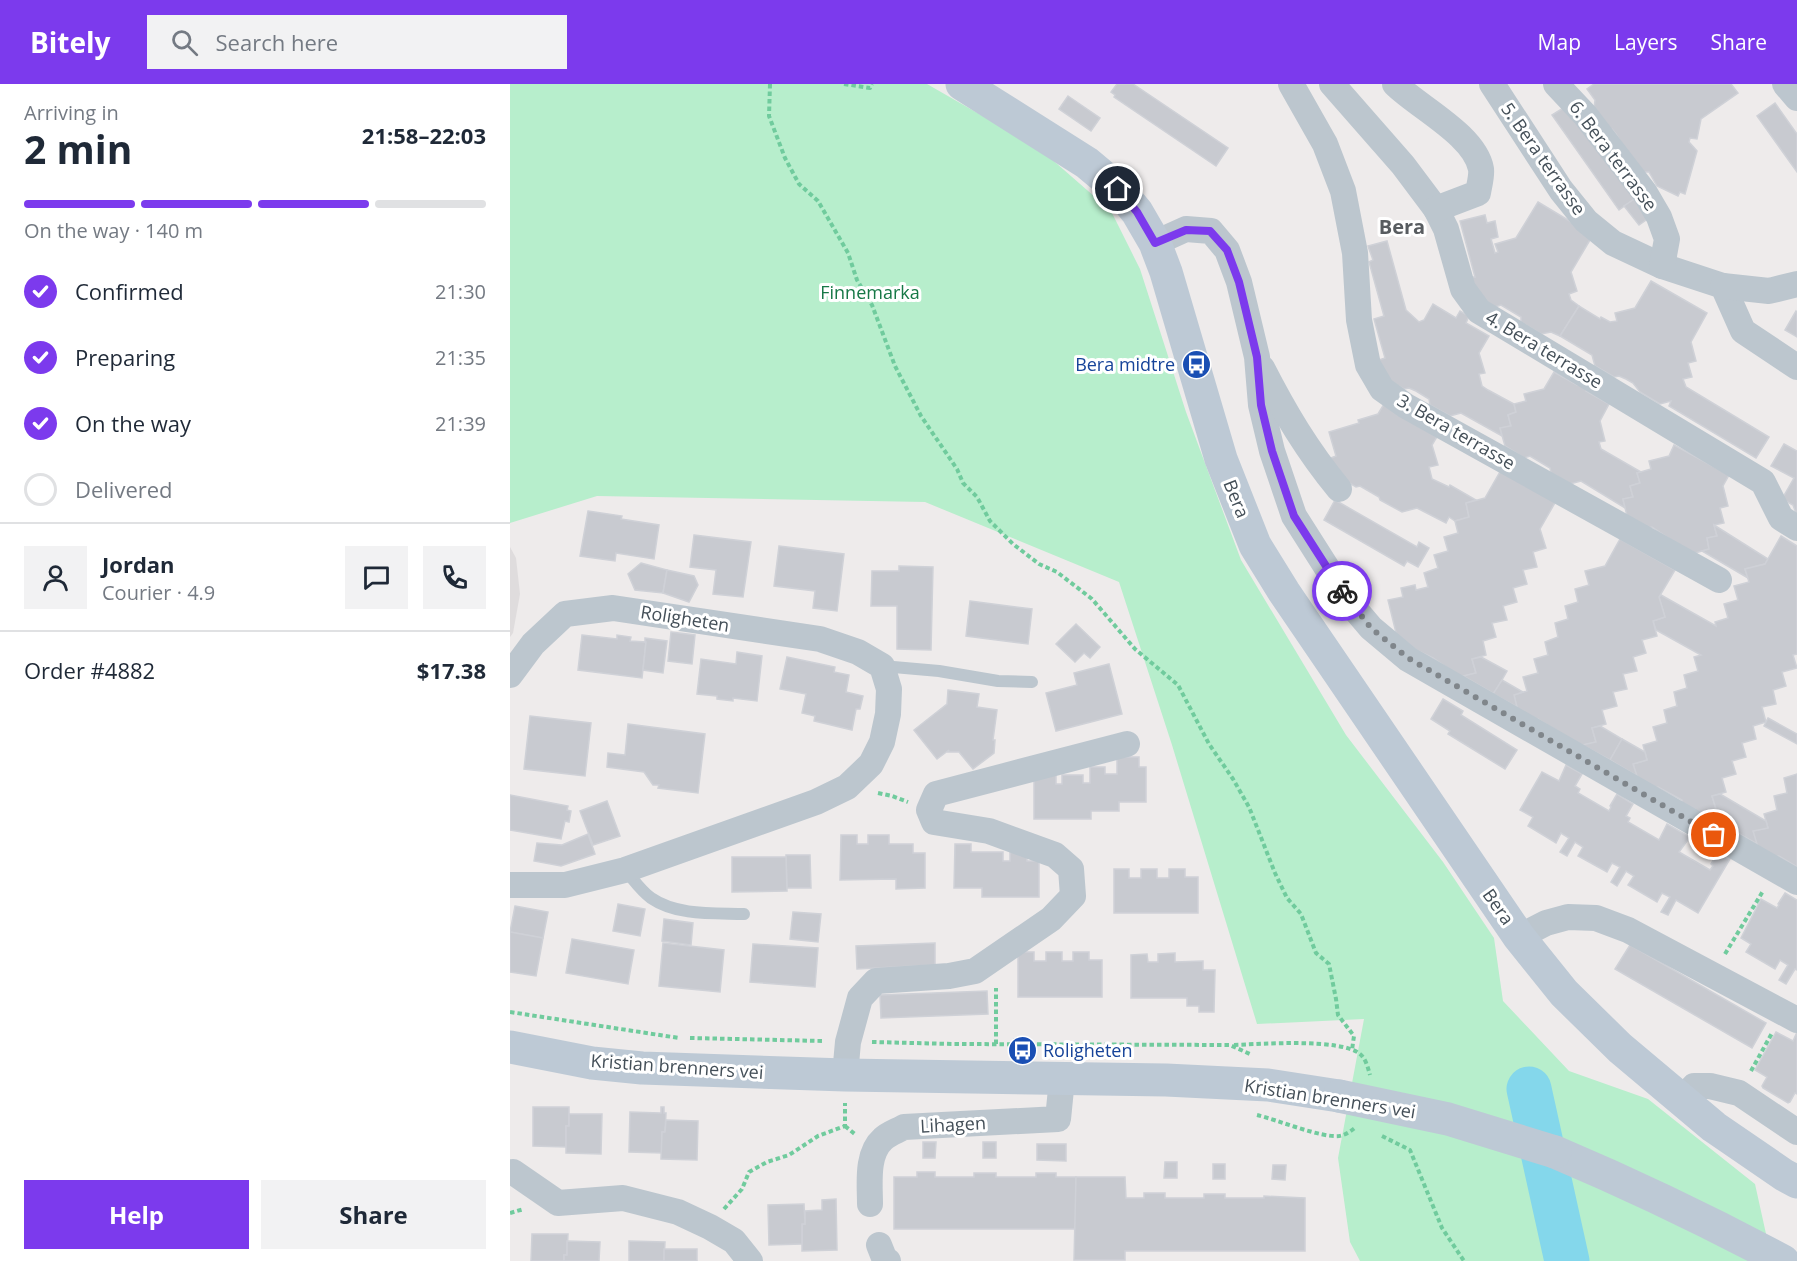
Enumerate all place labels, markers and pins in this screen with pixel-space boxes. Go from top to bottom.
pin [1092,163,1143,214]
bus stop icon: Bera midtre [1180,349,1212,381]
place label: Bera midtre [1075,352,1175,376]
pin [1688,809,1739,860]
bus stop icon: Roligheten [1006,1035,1038,1067]
place label: Roligheten [1043,1038,1133,1062]

